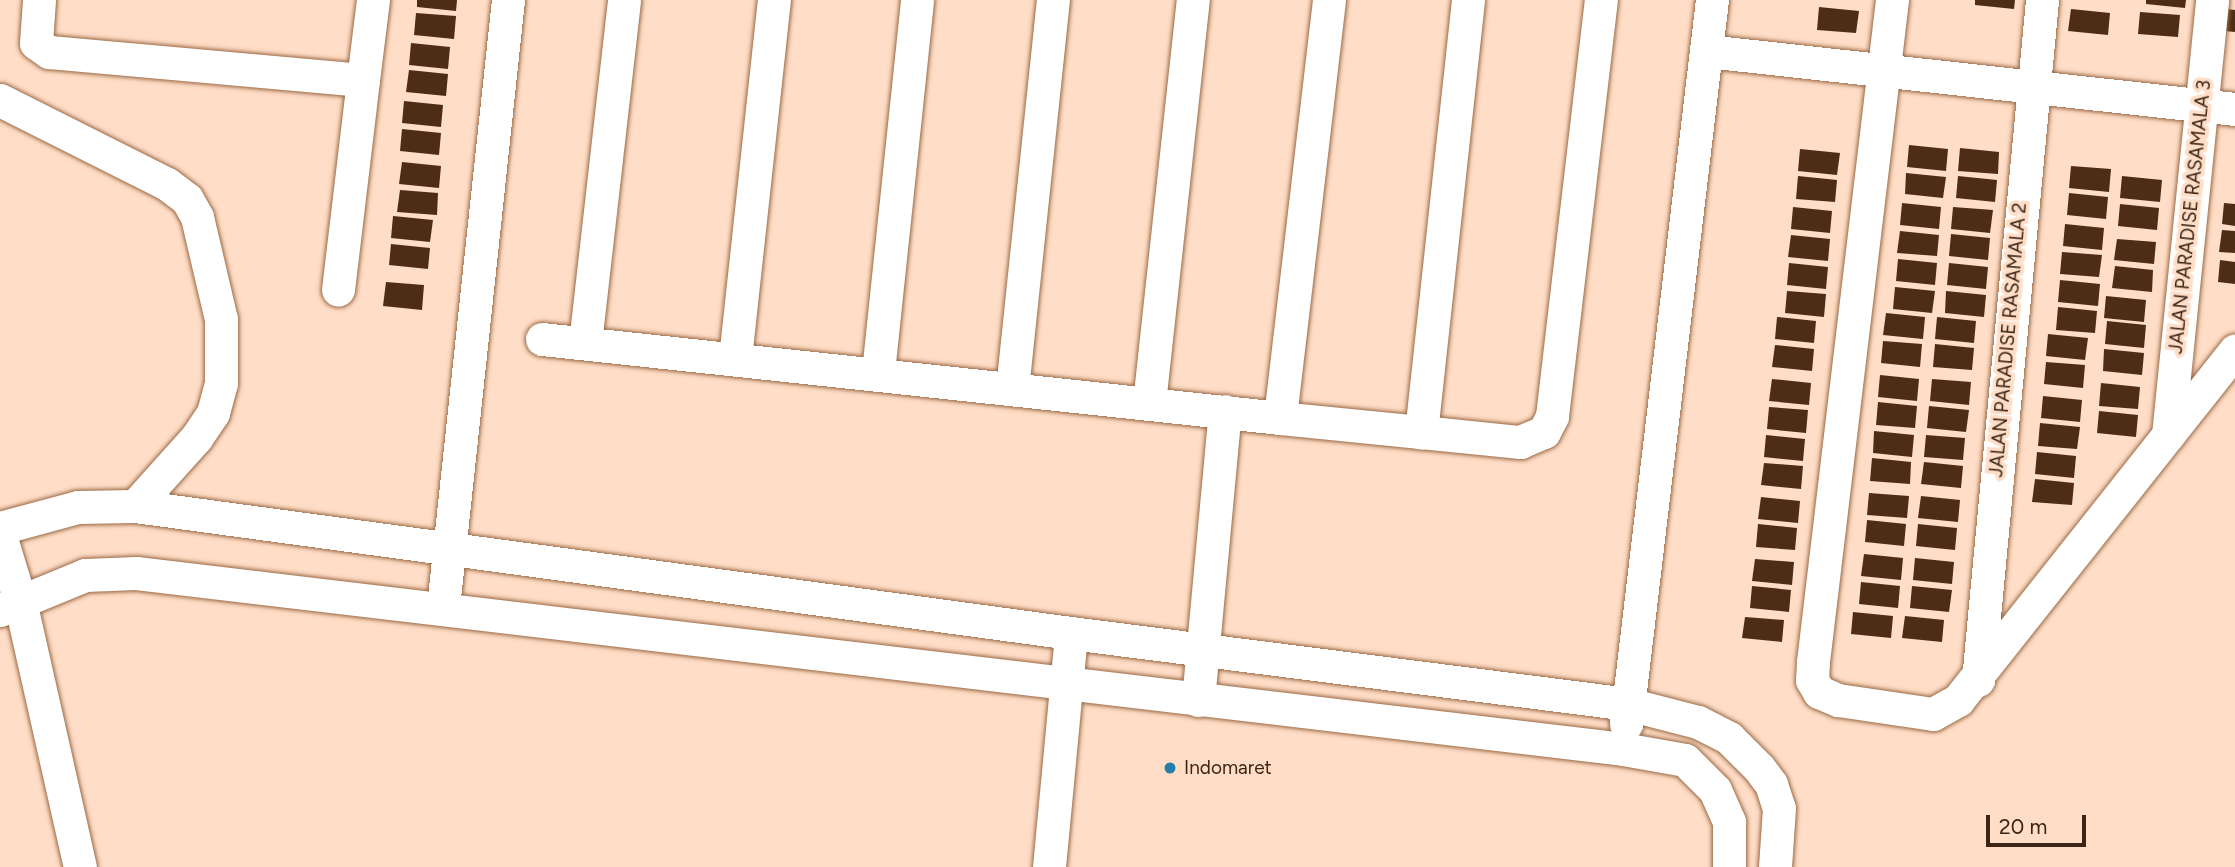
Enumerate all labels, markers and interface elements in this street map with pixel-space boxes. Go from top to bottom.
street label: JALAN PARADISE RASAMALA 3 [2164,79,2216,355]
street label: JALAN PARADISE RASAMALA 2 [1985,202,2031,478]
place label: Indomaret [1184,757,1272,779]
marker: Indomaret [1162,760,1178,776]
scale bar [1990,800,2090,844]
text: 20 m [1999,814,2047,839]

